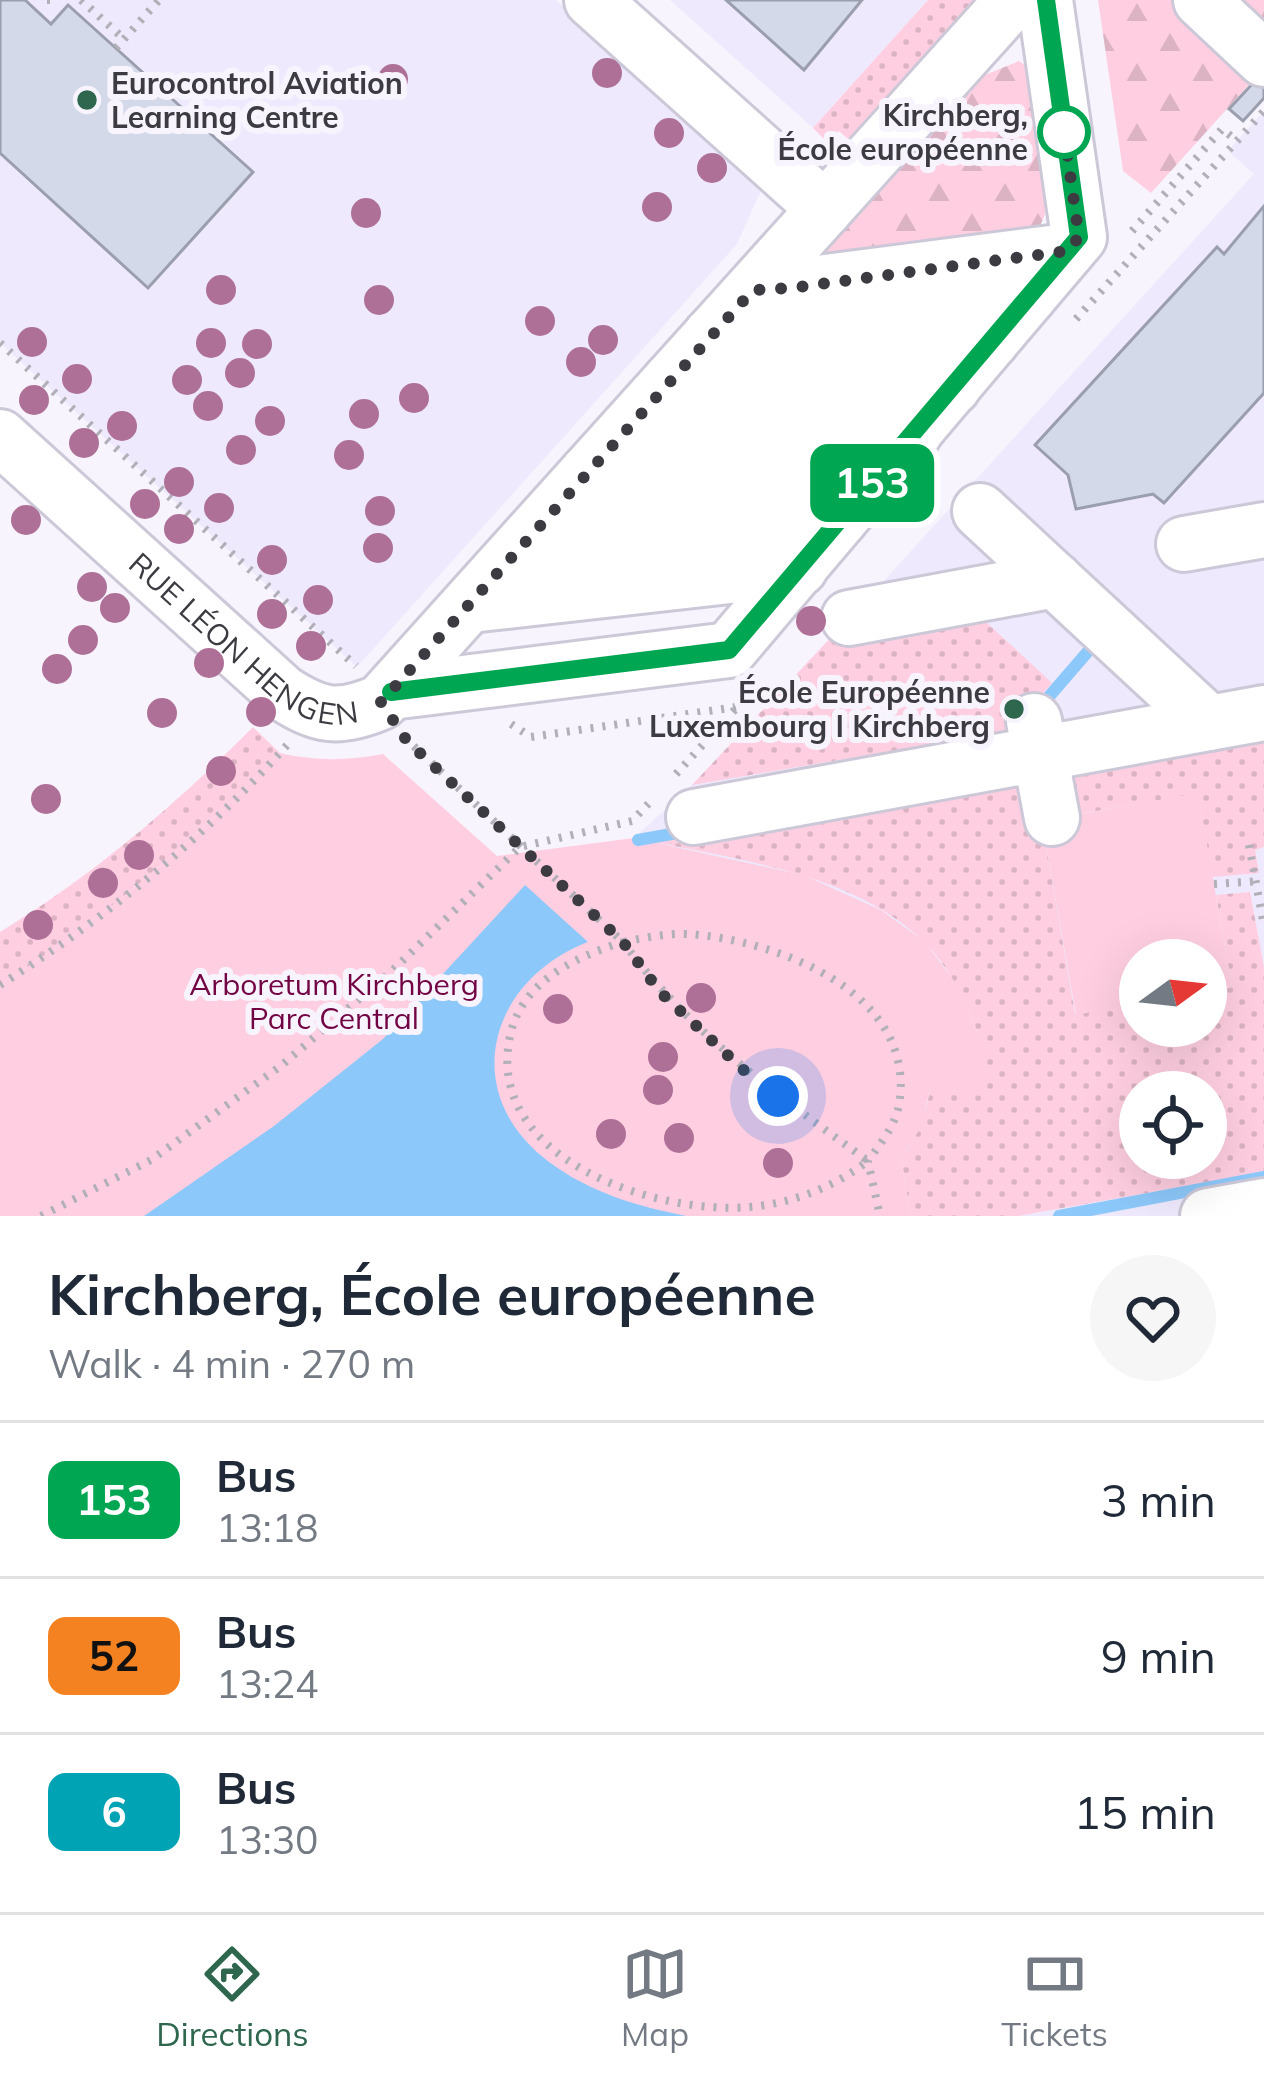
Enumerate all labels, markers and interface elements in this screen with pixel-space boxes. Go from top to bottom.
place label: Eurocontrol Aviation Learning Centre [111,64,403,136]
marker: Eurocontrol Aviation Learning Centre [74,87,100,113]
place label: Kirchberg, École européenne [777,96,1028,168]
marker: Kirchberg, École européenne [1039,107,1089,157]
line badge: 153 [803,444,941,522]
text: 153 [834,456,910,509]
street label: RUE LÉON HENGEN [121,544,361,733]
place label: École Européenne Luxembourg I Kirchberg [649,673,990,745]
marker: École Européenne Luxembourg I Kirchberg [1001,696,1027,722]
north arrow [1119,939,1227,1047]
map controls [1119,939,1227,1179]
park label: Arboretum Kirchberg Parc Central [189,965,479,1037]
your location [748,1066,808,1126]
button: locate [1119,1071,1227,1179]
button: heart [1090,1255,1216,1381]
text: Kirchberg, École européenne [48,1258,816,1329]
text: Walk · 4 min · 270 m [48,1339,415,1388]
text: Bus [216,1447,296,1503]
text: 3 min [1101,1472,1216,1528]
text: 153 [76,1473,152,1526]
text: 13:18 [216,1503,319,1552]
text: Bus [216,1603,296,1659]
text: 9 min [1101,1628,1216,1684]
text: 52 [89,1629,139,1682]
text: 13:24 [216,1659,319,1708]
text: Bus [216,1759,296,1815]
text: 15 min [1074,1784,1216,1840]
text: 6 [101,1785,127,1838]
text: 13:30 [216,1815,319,1864]
tab: Directions [156,1941,309,2054]
tab: Map [621,1941,689,2054]
tab: Tickets [1001,1941,1108,2054]

